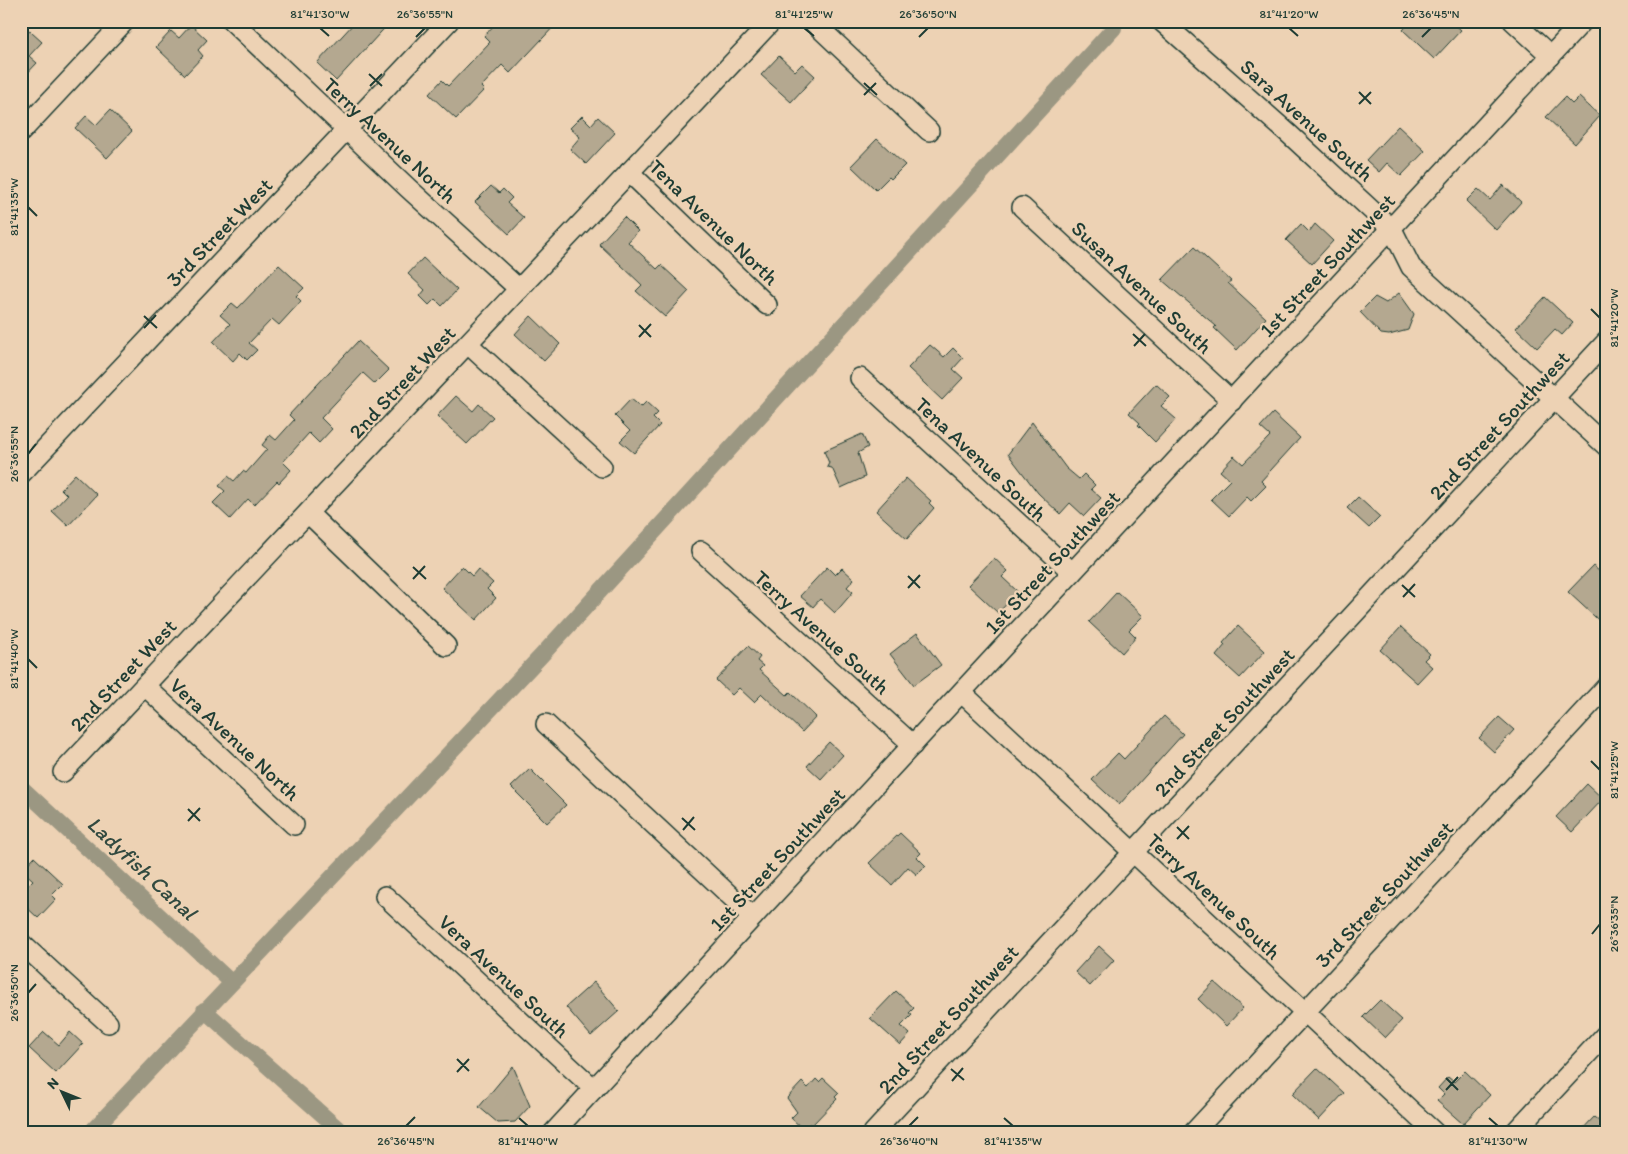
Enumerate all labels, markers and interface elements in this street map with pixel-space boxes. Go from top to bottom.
text: 81°41'30"W [290,7,350,21]
text: 26°36'55"N [397,7,453,21]
text: 81°41'25"W [775,7,833,21]
text: 26°36'50"N [899,7,957,21]
text: 81°41'20"W [1259,7,1319,21]
text: 26°36'45"N [1402,7,1460,21]
street label: Sara Avenue South [1235,54,1379,186]
street label: Terry Avenue North [318,72,462,208]
street label: Tena Avenue North [644,154,784,290]
street label: 3rd Street West [161,172,277,292]
text: 81°41'35"W [7,178,21,236]
street label: 1st Street Southwest [1254,188,1400,342]
street label: Susan Avenue South [1066,215,1218,359]
text: 81°41'20"W [1607,288,1621,348]
street label: 2nd Street West [343,320,461,444]
street label: 2nd Street Southwest [1424,345,1574,505]
street label: Tena Avenue South [910,392,1052,527]
text: 26°36'55"N [7,426,21,482]
street label: 1st Street Southwest [979,485,1125,639]
street label: Terry Avenue South [749,565,895,700]
street label: 2nd Street West [64,613,182,737]
text: 81°41'40"W [7,629,21,689]
street label: 2nd Street Southwest [1149,642,1299,802]
street label: Vera Avenue North [165,672,305,806]
text: 81°41'25"W [1607,741,1621,799]
street label: 1st Street Southwest [704,782,850,936]
water label: Ladyfish Canal [82,810,204,927]
street label: 3rd Street Southwest [1310,815,1458,972]
street label: Terry Avenue South [1142,828,1286,965]
text: 26°36'35"N [1607,896,1621,952]
street label: Vera Avenue South [434,909,575,1043]
street label: 2nd Street Southwest [873,939,1023,1099]
text: 26°36'50"N [7,964,21,1022]
north arrow [38,1066,88,1116]
text: N [43,1074,62,1093]
text: 26°36'45"N [377,1134,435,1148]
text: 81°41'40"W [498,1134,558,1148]
text: 26°36'40"N [880,1134,938,1148]
text: 81°41'35"W [984,1134,1042,1148]
text: 81°41'30"W [1468,1134,1528,1148]

